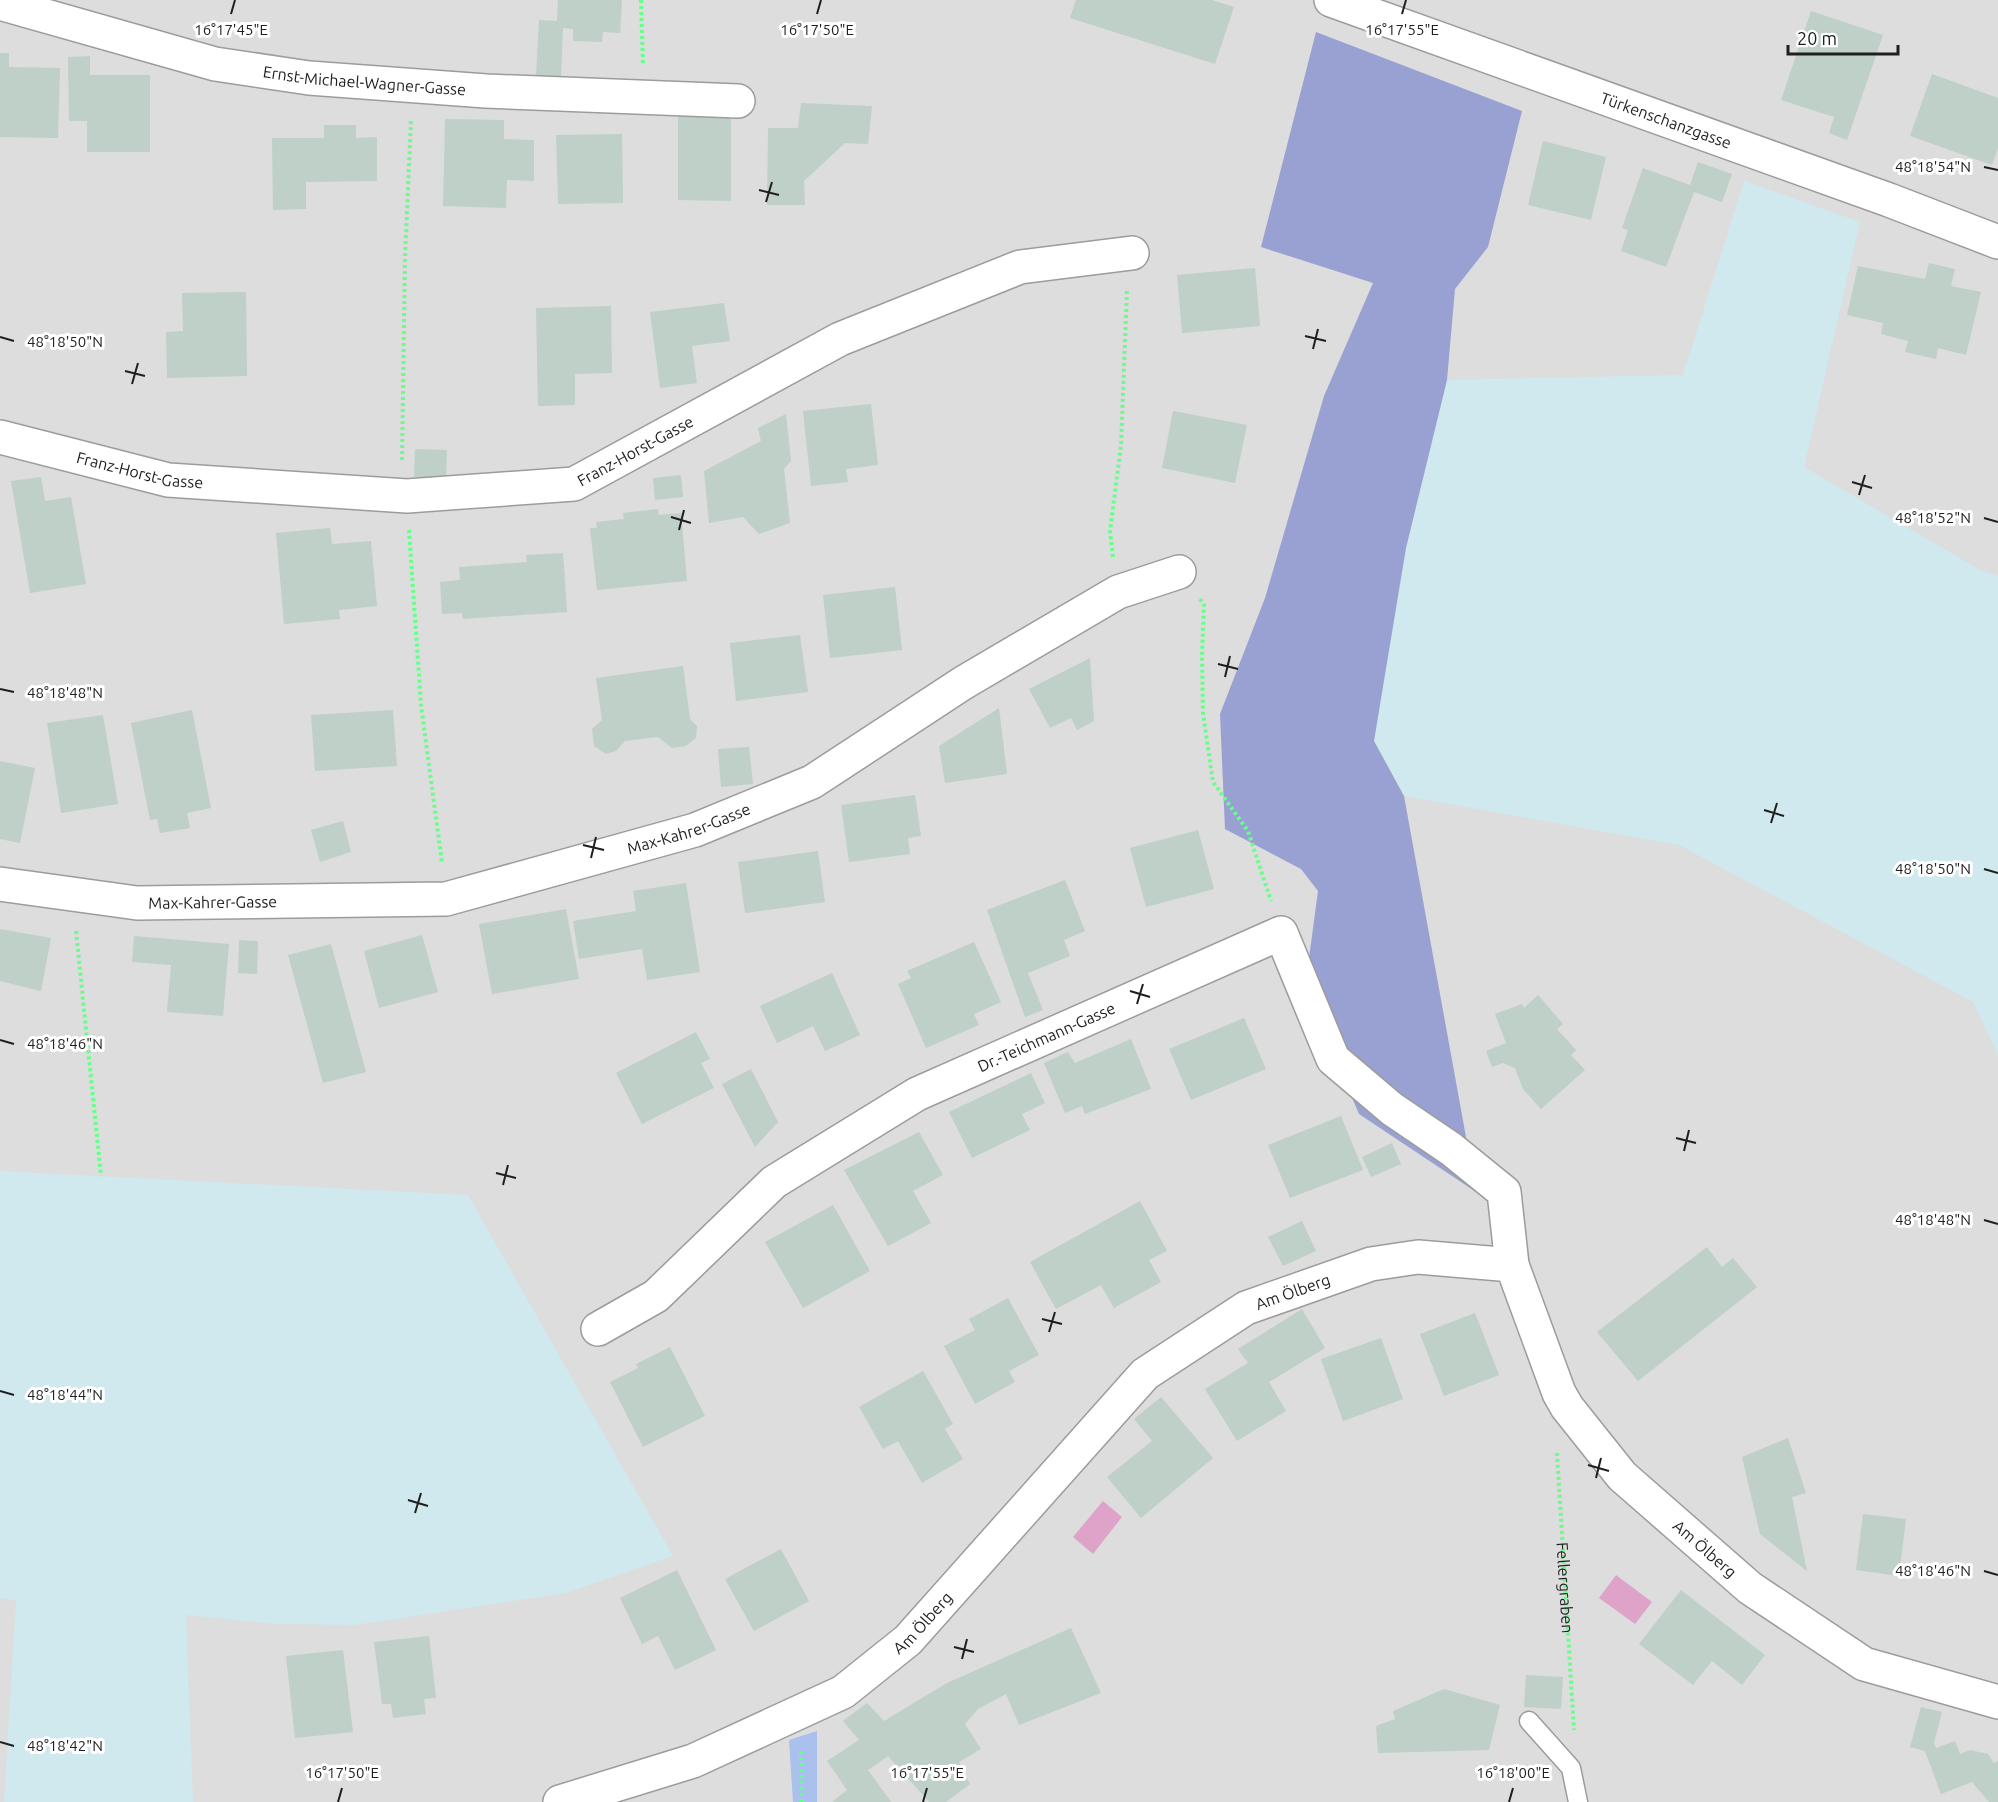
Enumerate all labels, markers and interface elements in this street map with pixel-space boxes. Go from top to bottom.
scale bar [1788,18,1898,56]
text: 16°17'45"E [194,21,268,38]
text: 16°17'50"E [780,21,854,38]
text: 16°17'55"E [1365,21,1439,38]
text: 20 m [1797,28,1837,48]
street label: Ernst-Michael-Wagner-Gasse [262,62,467,99]
street label: Türkenschanzgasse [1598,88,1734,152]
text: 48°18'54"N [1895,158,1971,175]
text: 48°18'50"N [27,333,103,350]
street label: Franz-Horst-Gasse [574,412,696,490]
street label: Franz-Horst-Gasse [75,448,204,491]
text: 48°18'52"N [1895,509,1971,526]
text: 48°18'48"N [27,684,103,701]
street label: Max-Kahrer-Gasse [625,799,753,857]
text: 48°18'50"N [1895,860,1971,877]
street label: Max-Kahrer-Gasse [148,892,277,912]
street label: Dr.-Teichmann-Gasse [975,999,1118,1075]
text: 48°18'46"N [27,1035,103,1052]
text: 48°18'48"N [1895,1211,1971,1228]
street label: Am Ölberg [1253,1270,1333,1313]
text: 48°18'44"N [27,1386,103,1403]
street label: Am Ölberg [1670,1516,1740,1581]
street label: Fellergraben [1553,1542,1577,1634]
text: 48°18'46"N [1895,1562,1971,1579]
street label: Am Ölberg [889,1588,956,1657]
text: 48°18'42"N [27,1737,103,1754]
text: 16°17'50"E [305,1764,379,1781]
text: 16°17'55"E [890,1764,964,1781]
text: 16°18'00"E [1476,1764,1550,1781]

